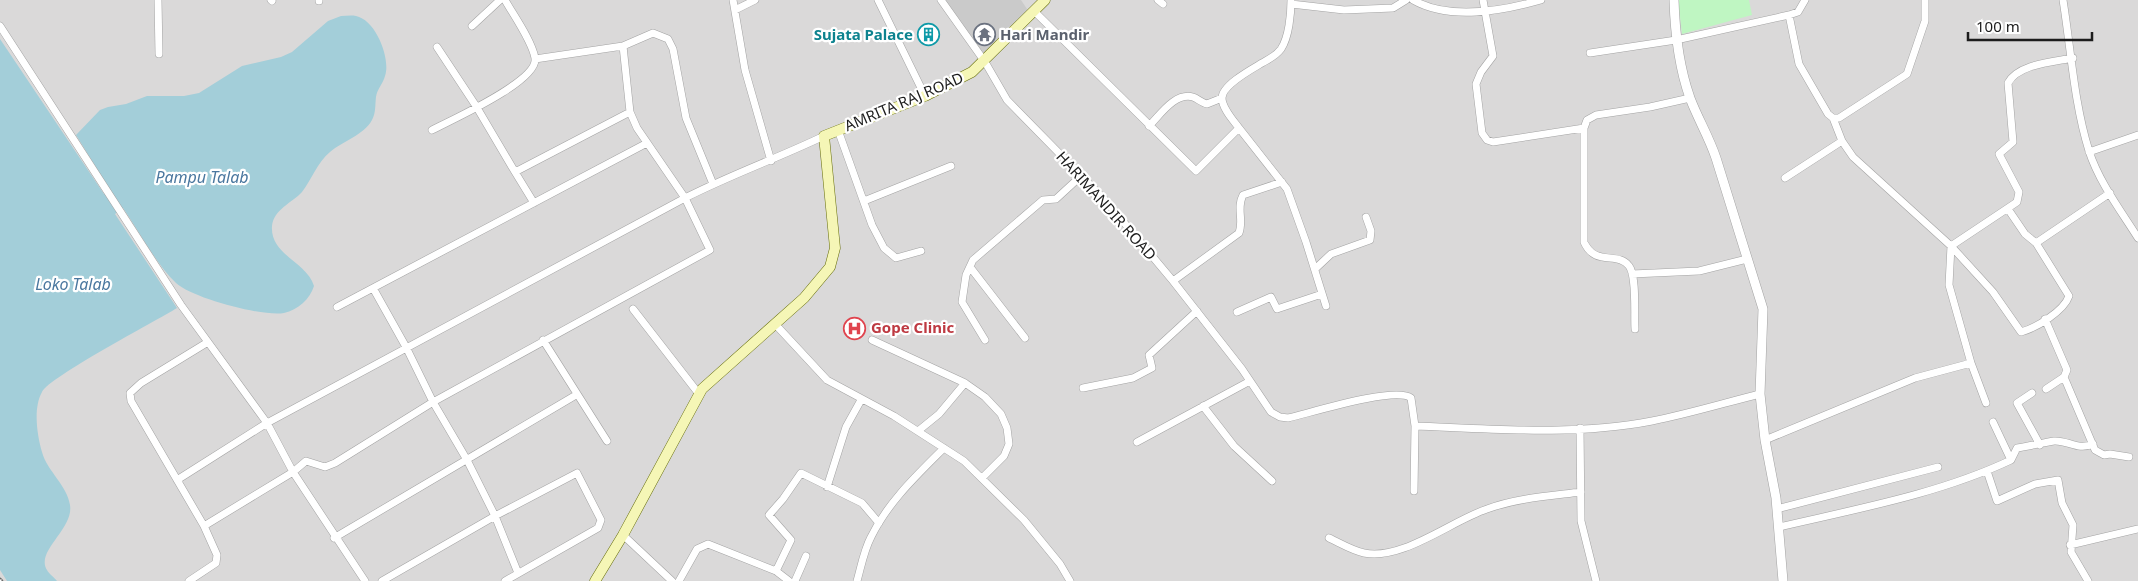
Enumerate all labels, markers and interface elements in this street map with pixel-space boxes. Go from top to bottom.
scale bar [1968,10,2092,42]
text: 100 m [1976,16,2020,36]
building icon: Sujata Palace [917,23,941,47]
temple icon: Hari Mandir [972,23,996,47]
place label: Sujata Palace [814,24,913,44]
place label: Hari Mandir [1000,24,1089,44]
street label: AMRITA RAJ ROAD [841,67,966,135]
street label: HARIMANDIR ROAD [1052,147,1161,264]
water label: Pampu Talab [155,166,249,188]
water label: Loko Talab [35,273,111,295]
hospital icon: Gope Clinic [843,316,867,340]
place label: Gope Clinic [871,317,954,337]

